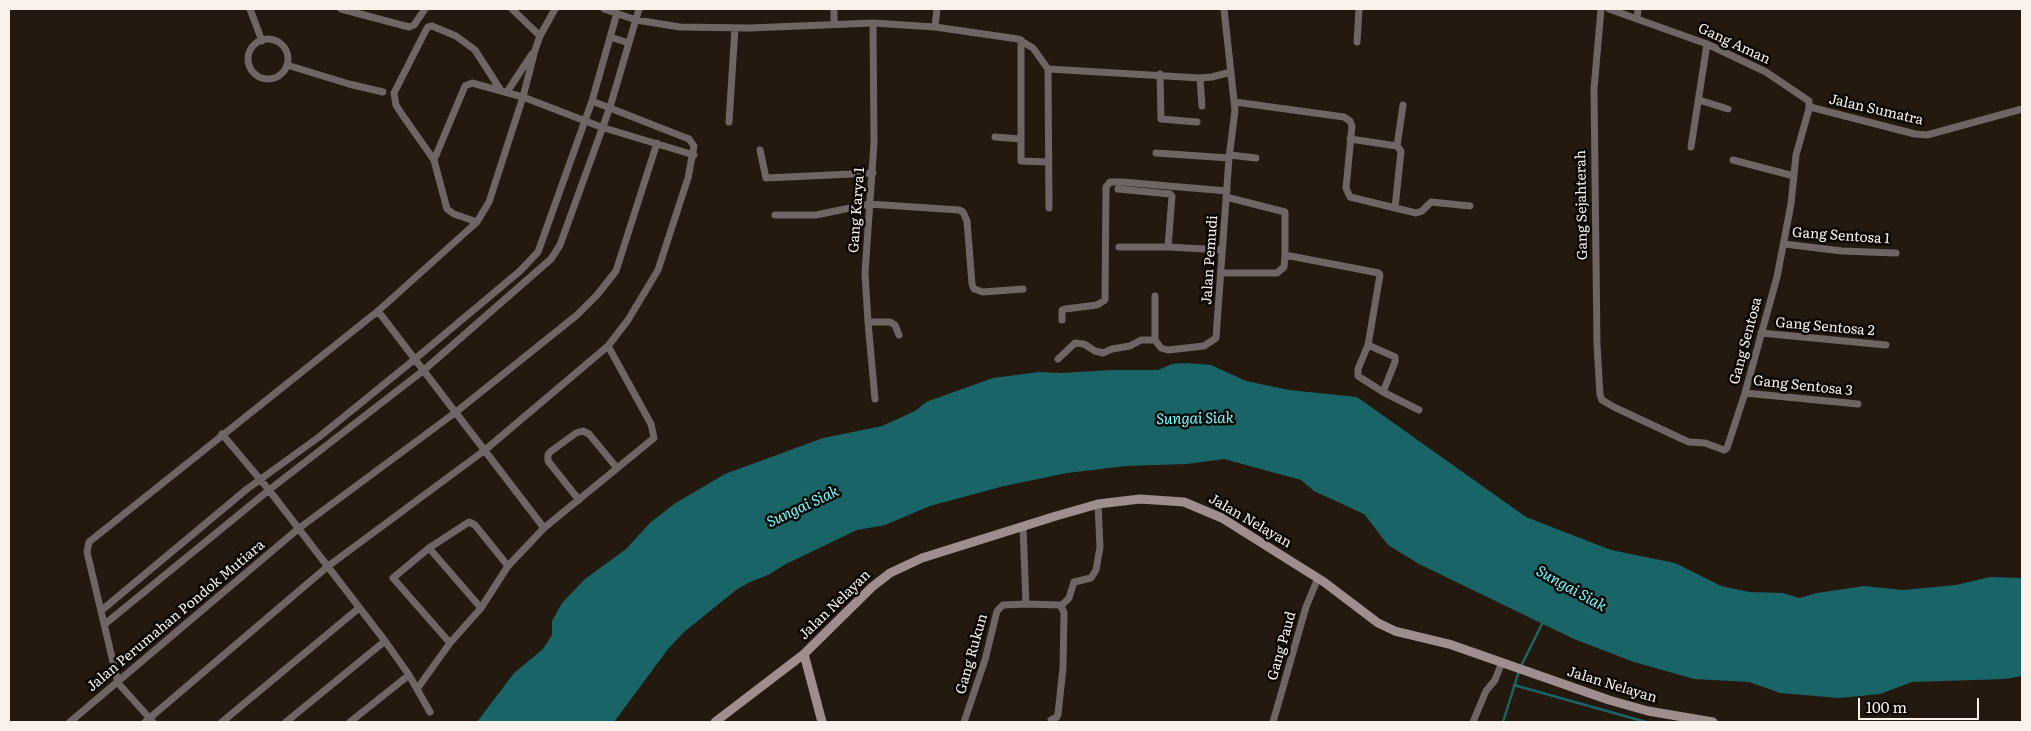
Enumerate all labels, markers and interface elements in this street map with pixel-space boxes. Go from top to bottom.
street label: Gang Aman [1695,20,1773,68]
street label: Jalan Sumatra [1827,91,1925,129]
street label: Gang Sejahterah [1573,150,1591,260]
street label: Gang Karya 1 [846,166,868,254]
street label: Jalan Pemudi [1198,215,1222,305]
street label: Gang Sentosa 1 [1791,224,1891,248]
street label: Gang Sentosa [1726,296,1766,386]
street label: Gang Sentosa 2 [1775,314,1875,340]
street label: Gang Sentosa 3 [1752,372,1854,400]
water label: Sungai Siak [1156,409,1234,429]
water label: Sungai Siak [764,482,842,532]
street label: Jalan Nelayan [1206,490,1294,552]
street label: Jalan Perumahan Pondok Mutiara [84,537,268,695]
water label: Sungai Siak [1533,562,1609,616]
street label: Jalan Nelayan [796,567,874,643]
street label: Gang Paud [1264,610,1300,682]
street label: Gang Rukun [953,612,991,696]
street label: Jalan Nelayan [1565,663,1659,707]
scale bar [1861,688,1982,720]
text: 100 m [1866,695,1907,718]

